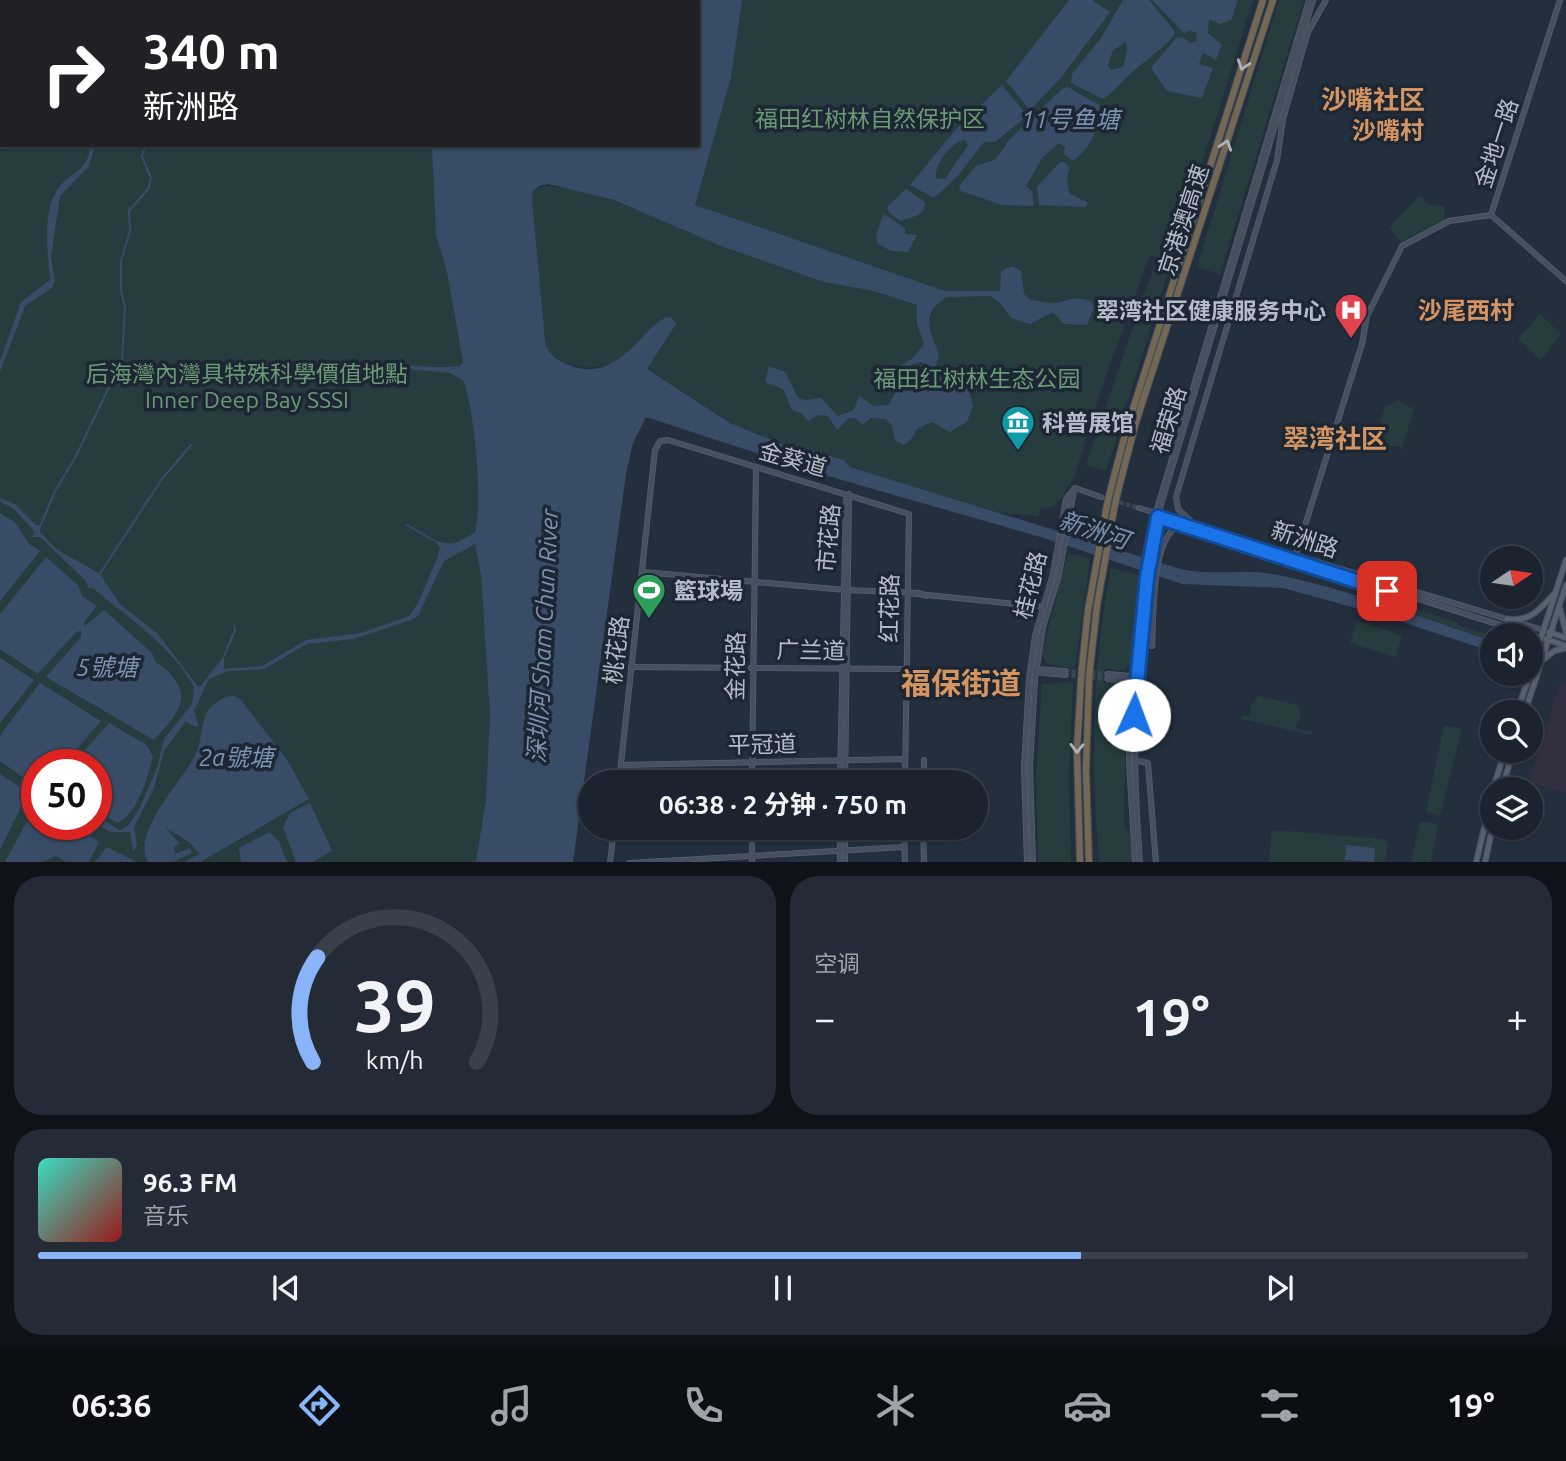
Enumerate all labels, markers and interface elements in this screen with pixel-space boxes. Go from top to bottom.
text: 340 m [143,23,280,78]
icon: right [28,28,119,119]
one-way arrow [1236,59,1251,71]
district label: 沙嘴社区 [1321,85,1425,114]
text: 新洲路 [143,88,239,124]
street label: 金地一路 [1470,95,1522,191]
park label: 福田红树林自然保护区 [755,106,985,131]
water label: 11号鱼塘 [1020,106,1124,133]
district label: 沙嘴村 [1352,117,1424,144]
one-way arrow [1218,140,1232,152]
street label: 京港澳高速 [1153,161,1213,279]
hospital icon: 翠湾社区健康服务中心 [1332,291,1370,340]
district label: 沙尾西村 [1418,297,1514,324]
place label: 翠湾社区健康服务中心 [1096,298,1326,323]
park label: 后海灣內灣具特殊科學價值地點 Inner Deep Bay SSSI [86,361,408,412]
park label: 福田红树林生态公园 [874,366,1081,391]
street label: 福荣路 [1146,383,1190,457]
museum icon: 科普展馆 [999,403,1037,452]
place label: 科普展馆 [1042,410,1134,435]
district label: 翠湾社区 [1283,424,1387,453]
street label: 金葵道 [756,437,830,481]
street label: 市花路 [813,503,843,573]
water label: 新洲河 [1056,506,1136,555]
water label: 深圳河 Sham Chun River [523,507,563,764]
street label: 新洲路 [1268,516,1342,562]
north arrow [1480,546,1544,609]
map controls [1480,546,1543,840]
street label: 桂花路 [1010,549,1050,621]
pin [1357,561,1417,621]
sports icon: 籃球場 [630,571,668,620]
icon: arrive [1368,572,1406,610]
street label: 红花路 [876,573,902,643]
place label: 籃球場 [674,578,743,603]
street label: 桃花路 [599,614,633,686]
button: sound [1480,623,1543,686]
street label: 金花路 [722,631,748,701]
street label: 广兰道 [776,637,846,663]
water label: 5號塘 [76,654,142,681]
district label: 福保街道 [901,666,1021,700]
position arrow [1097,678,1171,752]
button: search [1480,700,1543,763]
street label: 平冠道 [727,731,797,757]
one-way arrow [1070,743,1085,754]
water label: 2a號塘 [199,744,277,771]
speed limit sign: 50 [21,749,112,840]
button: layers [1480,777,1543,840]
text: 06:38 · 2 分钟 · 750 m [659,790,907,819]
text: 空调 [814,951,860,976]
text: 39 [354,964,436,1046]
text: 19° [1132,988,1210,1046]
text: − [814,997,835,1039]
text: + [1507,997,1528,1039]
text: km/h [366,1045,424,1073]
text: 96.3 FM [143,1168,237,1197]
text: 音乐 [143,1203,189,1228]
icon: previous [267,1269,305,1307]
icon: pause [764,1269,802,1307]
icon: next [1261,1269,1299,1307]
icon: directions [295,1381,344,1430]
icon: music [487,1381,536,1430]
icon: phone [679,1381,728,1430]
icon: climate [871,1381,920,1430]
icon: car [1063,1381,1112,1430]
icon: filters [1255,1381,1304,1430]
text: 06:36 [72,1387,152,1423]
text: 19° [1447,1387,1494,1423]

